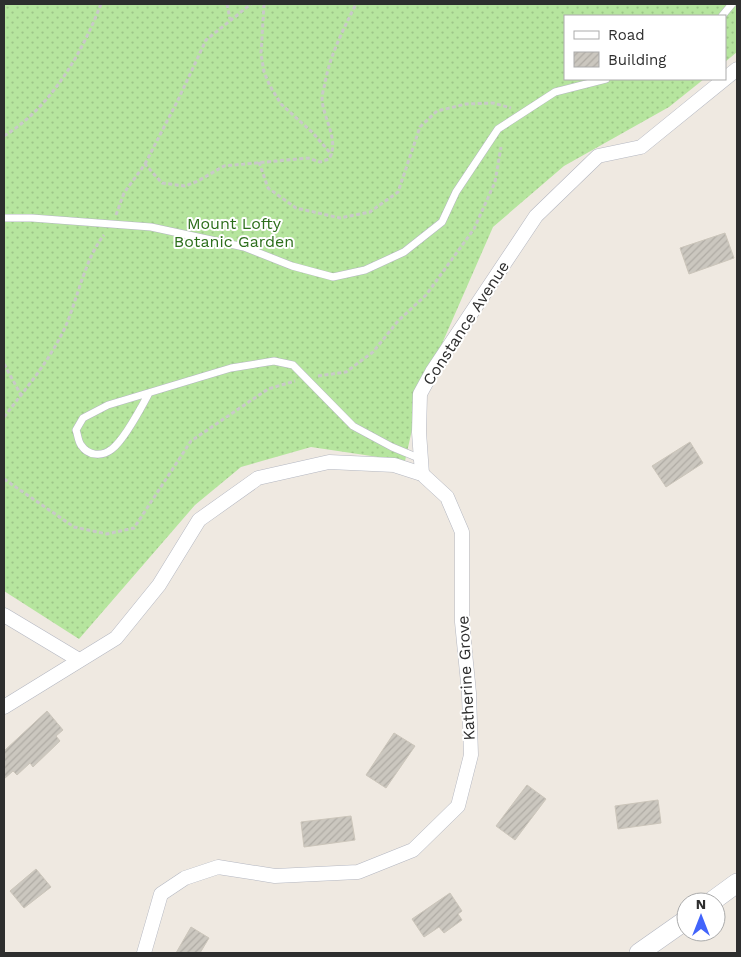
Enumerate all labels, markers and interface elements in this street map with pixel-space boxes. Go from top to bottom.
legend [564,15,726,80]
text: Road [608,26,645,44]
text: Building [608,51,666,69]
park label: Mount Lofty Botanic Garden [174,214,294,251]
street label: Constance Avenue [419,257,513,389]
street label: Katherine Grove [453,615,479,741]
north arrow [676,892,726,942]
text: N [696,896,706,912]

